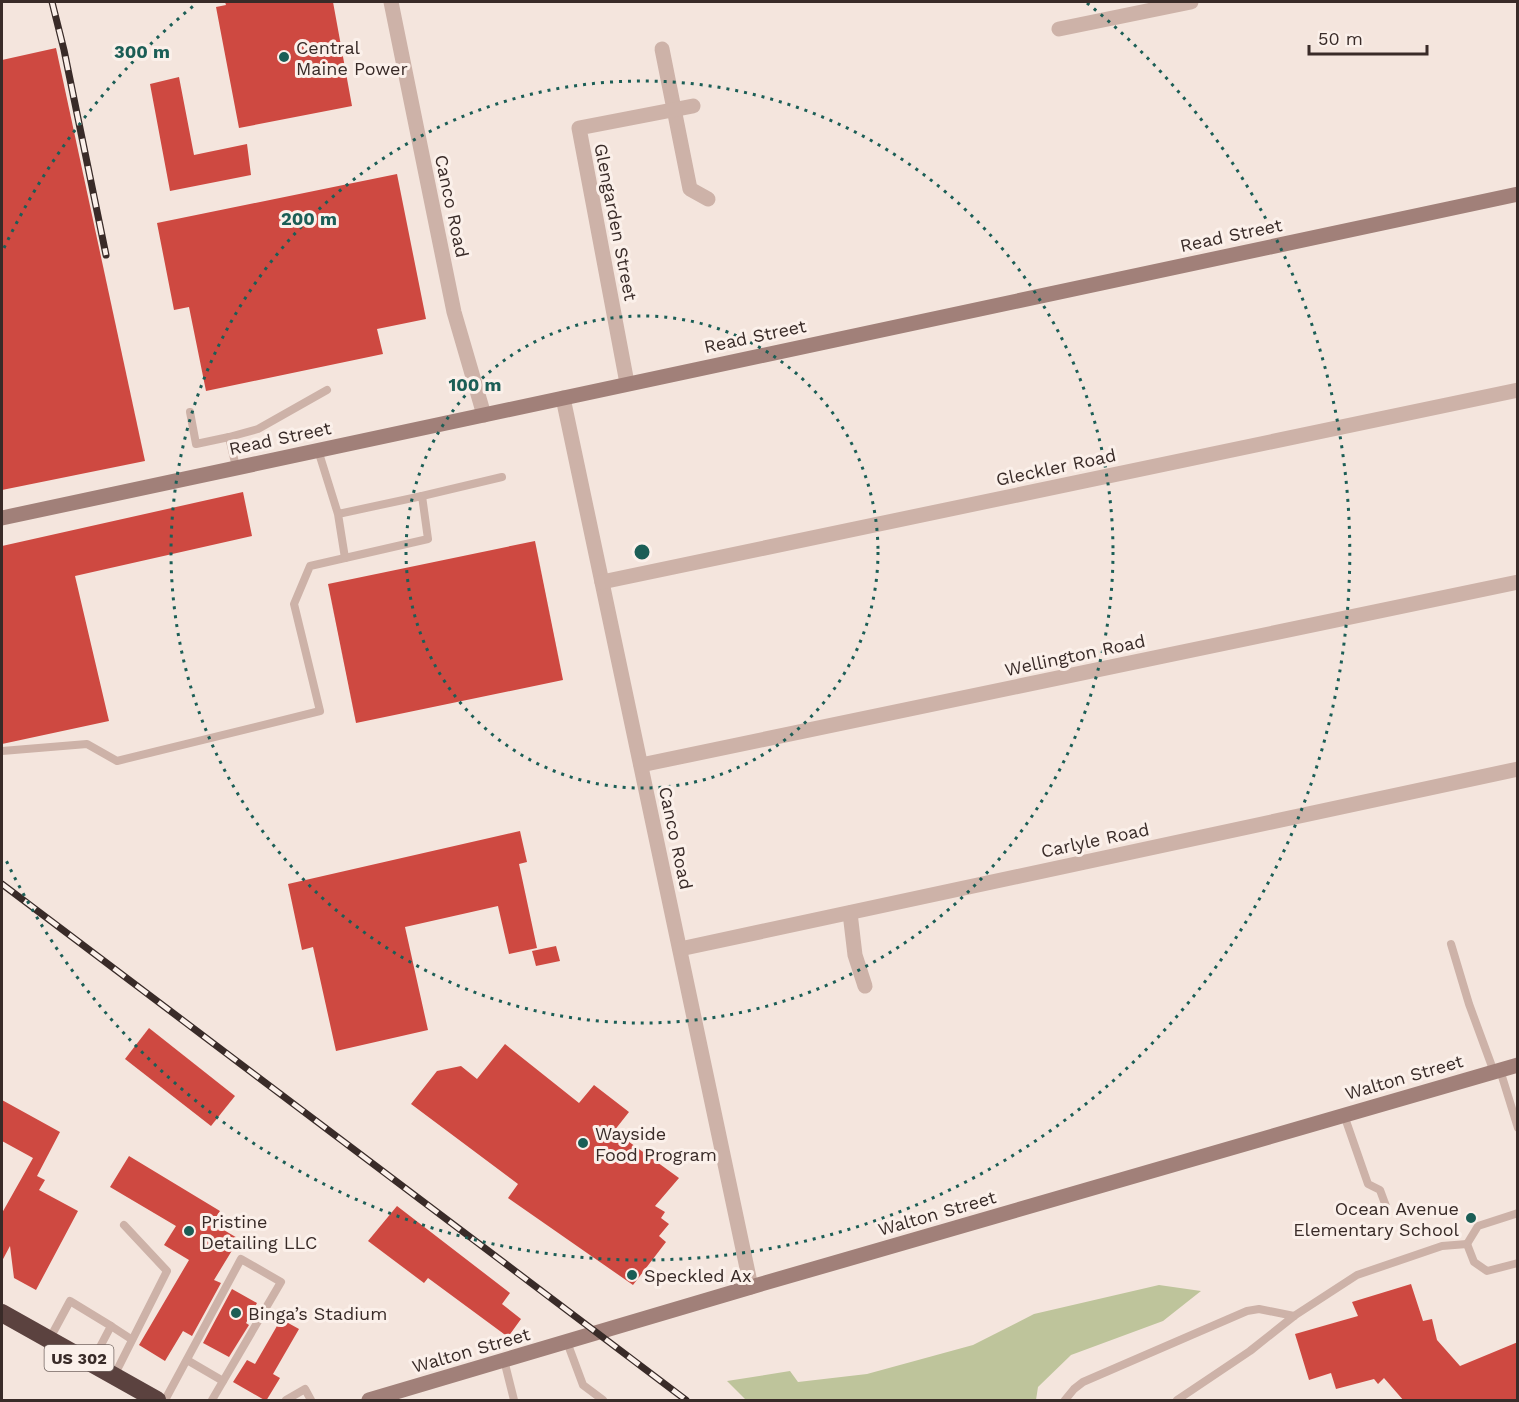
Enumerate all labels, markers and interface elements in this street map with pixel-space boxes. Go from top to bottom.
scale bar [1309,18,1428,56]
text: 50 m [1318,28,1363,49]
place label: Central Maine Power [296,37,408,79]
text: 300 m [114,41,170,62]
marker: Central Maine Power [277,50,291,64]
street label: Glengarden Street [590,141,642,303]
street label: Canco Road [431,153,473,259]
text: 200 m [281,208,337,229]
street label: Read Street [1178,214,1284,256]
street label: Read Street [702,315,808,357]
text: 100 m [448,374,502,395]
street label: Read Street [227,417,333,459]
street label: Gleckler Road [994,444,1118,490]
centre of rings [632,542,652,562]
street label: Wellington Road [1003,630,1147,680]
street label: Canco Road [655,785,697,891]
street label: Carlyle Road [1039,818,1151,862]
street label: Walton Street [1343,1050,1466,1104]
place label: Wayside Food Program [595,1123,717,1165]
marker: Wayside Food Program [576,1136,590,1150]
street label: Walton Street [876,1186,999,1240]
place label: Ocean Avenue Elementary School [1293,1198,1459,1240]
place label: Pristine Detailing LLC [201,1211,317,1253]
marker: Ocean Avenue Elementary School [1464,1211,1478,1225]
marker: Pristine Detailing LLC [182,1224,196,1238]
place label: Speckled Ax [644,1265,751,1286]
marker: Speckled Ax [625,1268,639,1282]
place label: Binga’s Stadium [248,1303,387,1324]
marker: Binga’s Stadium [229,1306,243,1320]
street label: Walton Street [410,1323,533,1377]
road number: US 302 [44,1345,113,1371]

